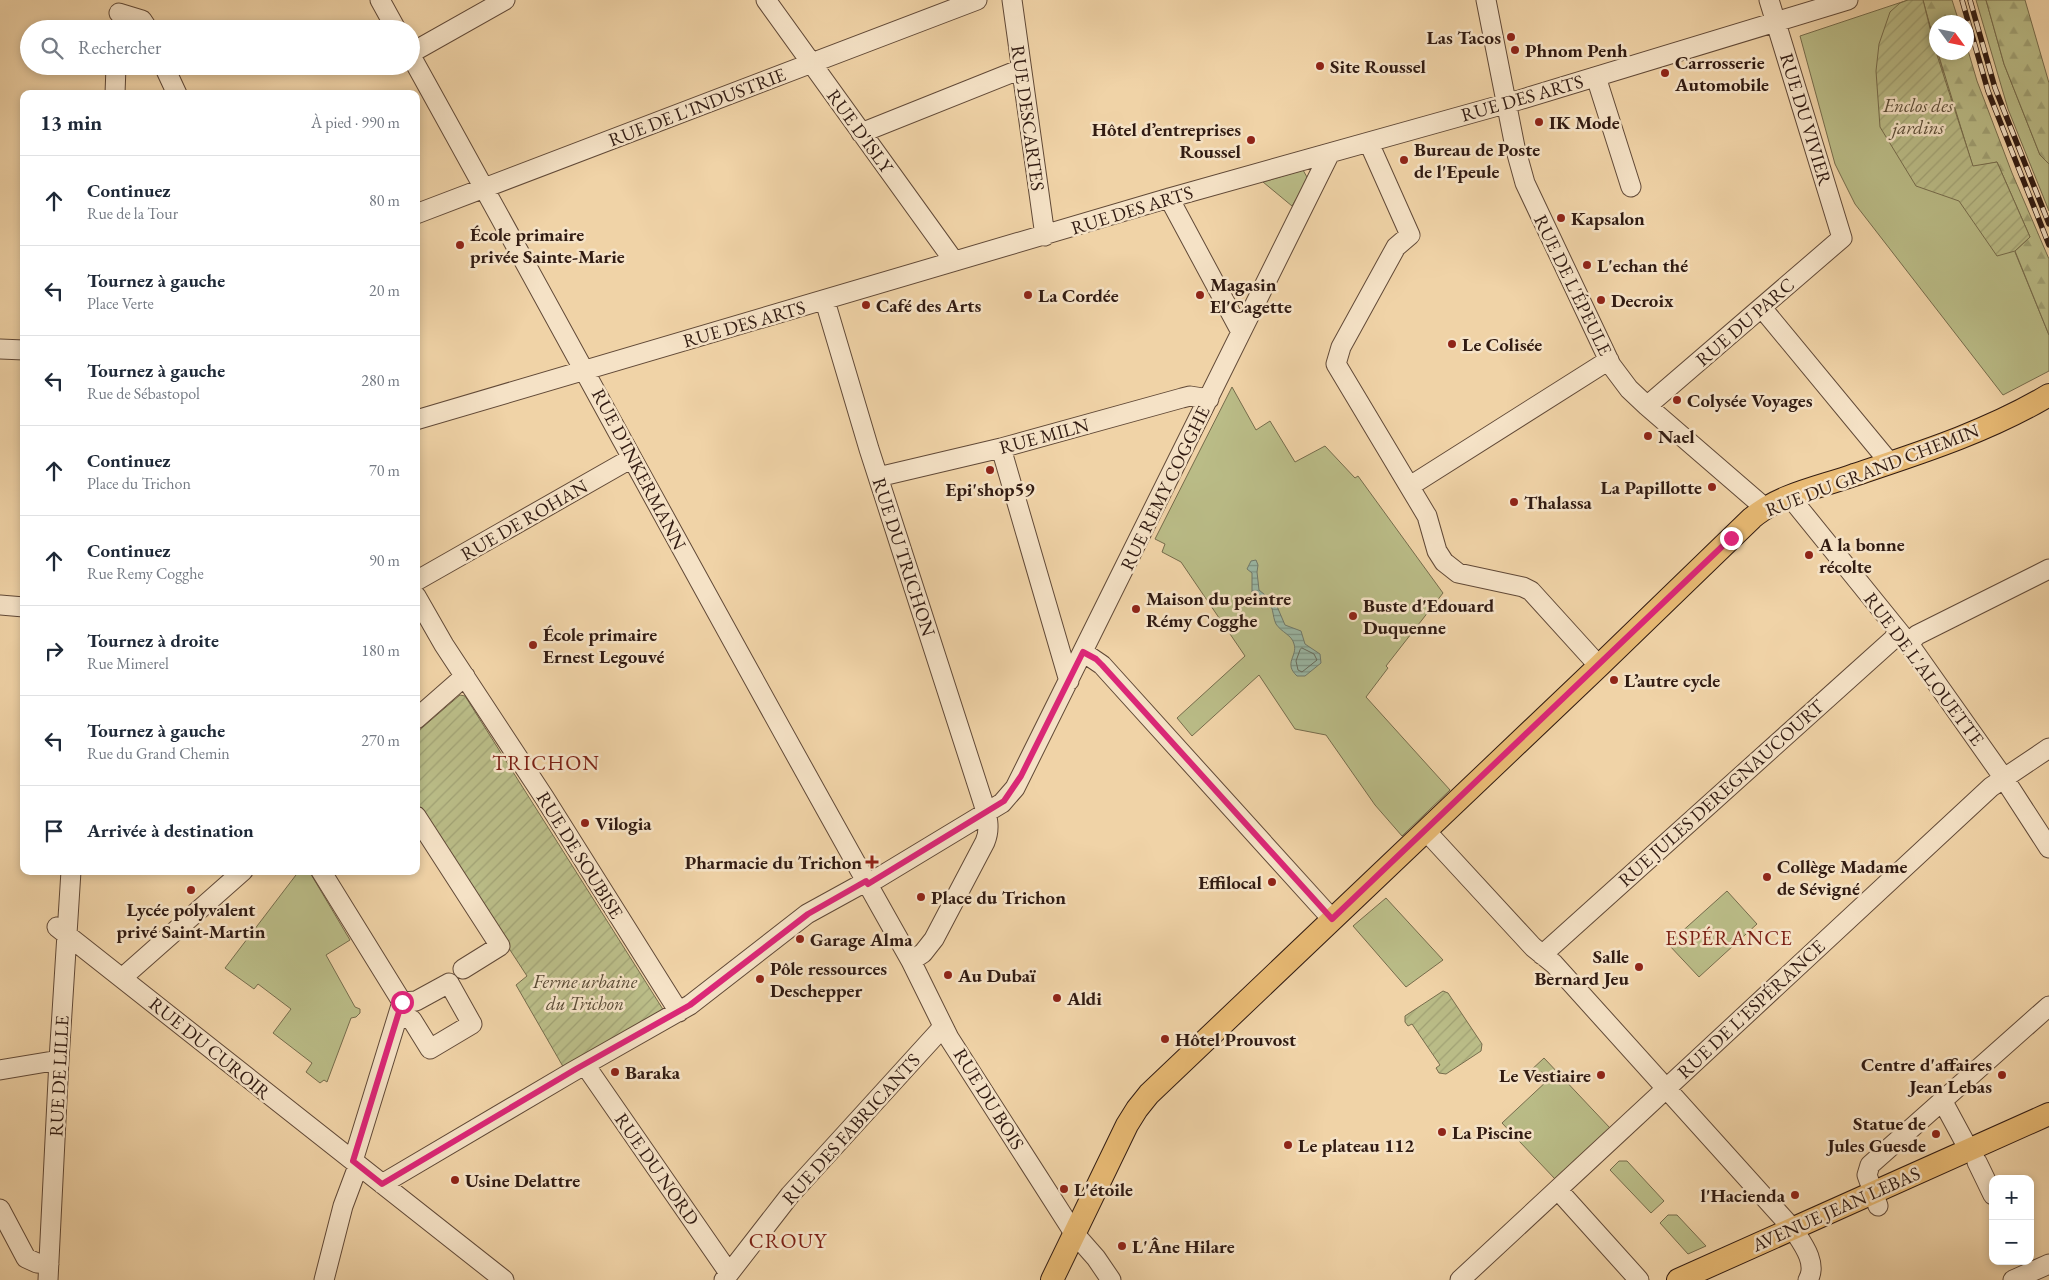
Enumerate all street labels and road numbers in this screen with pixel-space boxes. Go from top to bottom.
street label: RUE DESCARTES [1005,44,1051,192]
street label: RUE DU VIVIER [1774,50,1838,189]
street label: RUE DE L'INDUSTRIE [605,62,789,152]
street label: RUE DES ARTS [1458,69,1586,127]
street label: RUE D'ISLY [821,84,899,179]
street label: RUE DES ARTS [1068,180,1196,240]
street label: RUE DE L'ÉPEULE [1528,211,1618,360]
street label: RUE DU PARC [1690,272,1800,372]
street label: RUE DES ARTS [680,295,808,353]
street label: RUE D'INKERMANN [586,384,692,554]
street label: RUE REMY COGGHE [1114,401,1216,574]
street label: RUE MILN [996,412,1092,460]
street label: RUE DU GRAND CHEMIN [1762,418,1982,522]
street label: RUE DE ROHAN [456,474,592,566]
street label: RUE DU TRICHON [867,474,941,640]
street label: RUE DE L'ALOUETTE [1858,587,1990,751]
street label: RUE JULES DEREGNAUCOURT [1613,694,1829,892]
street label: RUE DE SOUBISE [531,787,629,924]
street label: RUE DE L'ESPÉRANCE [1672,934,1830,1084]
street label: RUE DU CUROIR [144,991,276,1105]
street label: RUE DE LILLE [43,1014,75,1137]
street label: RUE DU BOIS [948,1044,1030,1155]
street label: RUE DES FABRICANTS [776,1048,926,1210]
street label: RUE DU NORD [609,1108,705,1230]
street label: AVENUE JEAN LEBAS [1747,1161,1924,1258]

